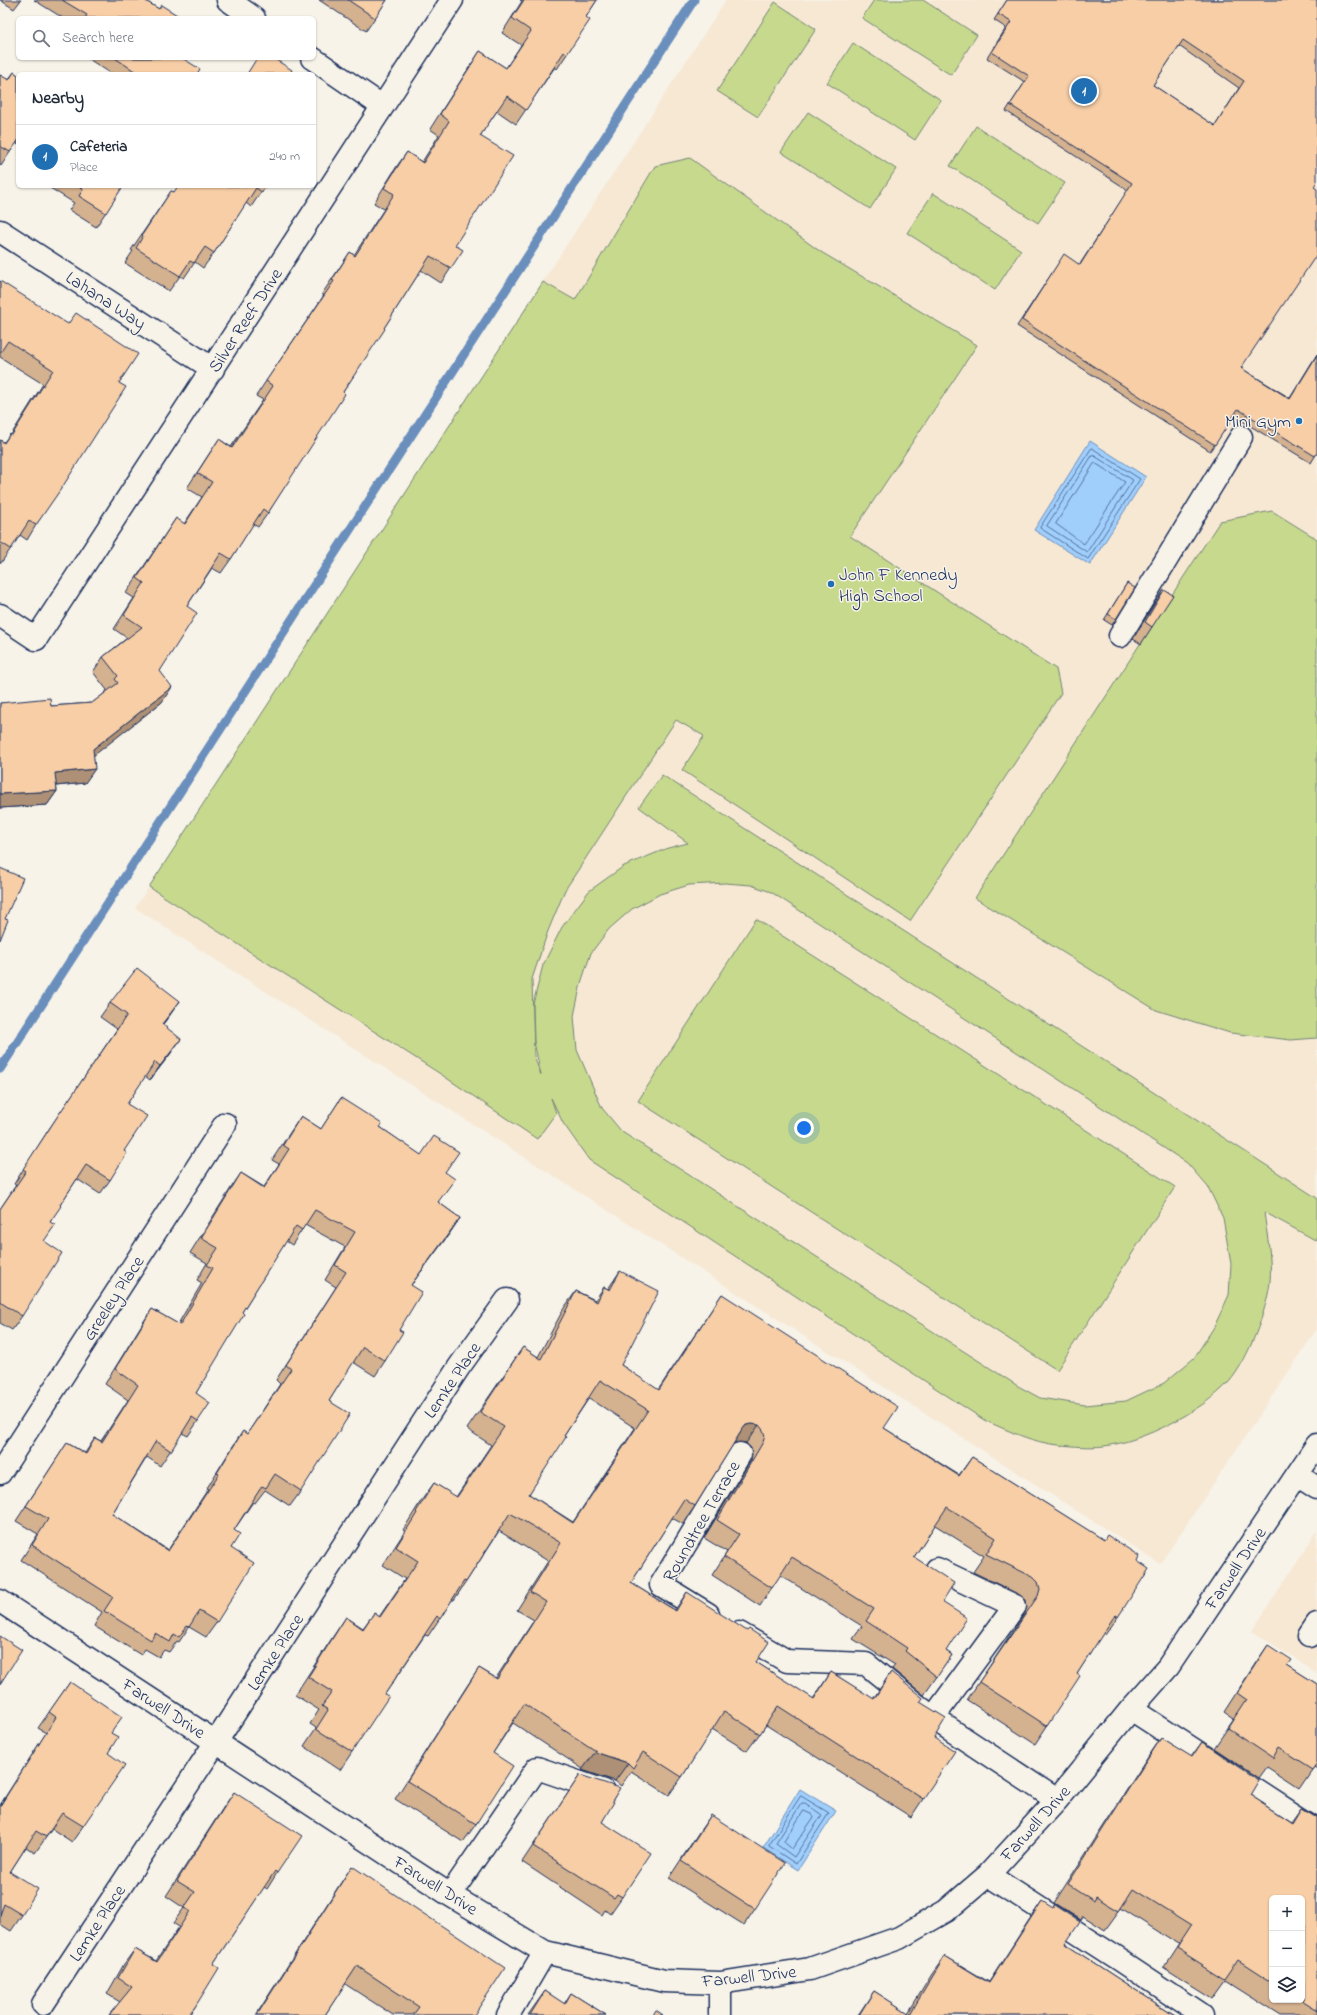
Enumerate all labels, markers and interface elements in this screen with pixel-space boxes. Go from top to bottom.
search box [16,16,316,60]
icon: search [30,27,52,49]
text: Search here [62,27,134,49]
pin: 1 [1071,76,1097,106]
text: Nearby [32,86,84,111]
text: Cafeteria [70,136,127,158]
text: 1 [43,147,47,166]
text: 240 m [269,147,300,166]
text: Place [70,158,98,177]
street label: Silver Reef Drive [203,263,291,378]
street label: Lahana Way [59,266,150,337]
place label: Mini Gym [1225,410,1291,436]
marker: Mini Gym [1294,416,1304,426]
place label: John F Kennedy High School [839,563,957,611]
marker: John F Kennedy High School [826,579,836,589]
your location [794,1118,814,1138]
street label: Greeley Place [77,1251,152,1347]
street label: Lemke Place [418,1337,489,1425]
street label: Roundtree Terrace [657,1456,748,1587]
street label: Farwell Drive [1199,1522,1275,1617]
street label: Lemke Place [242,1609,312,1697]
street label: Farwell Drive [115,1672,211,1747]
street label: Farwell Drive [994,1780,1079,1869]
street label: Farwell Drive [387,1850,483,1923]
street label: Lemke Place [64,1880,134,1968]
map controls [1269,1895,1305,2003]
button: + [1269,1895,1305,1931]
button: − [1269,1931,1305,1967]
street label: Farwell Drive [700,1960,799,1996]
button: layers [1269,1967,1305,2003]

